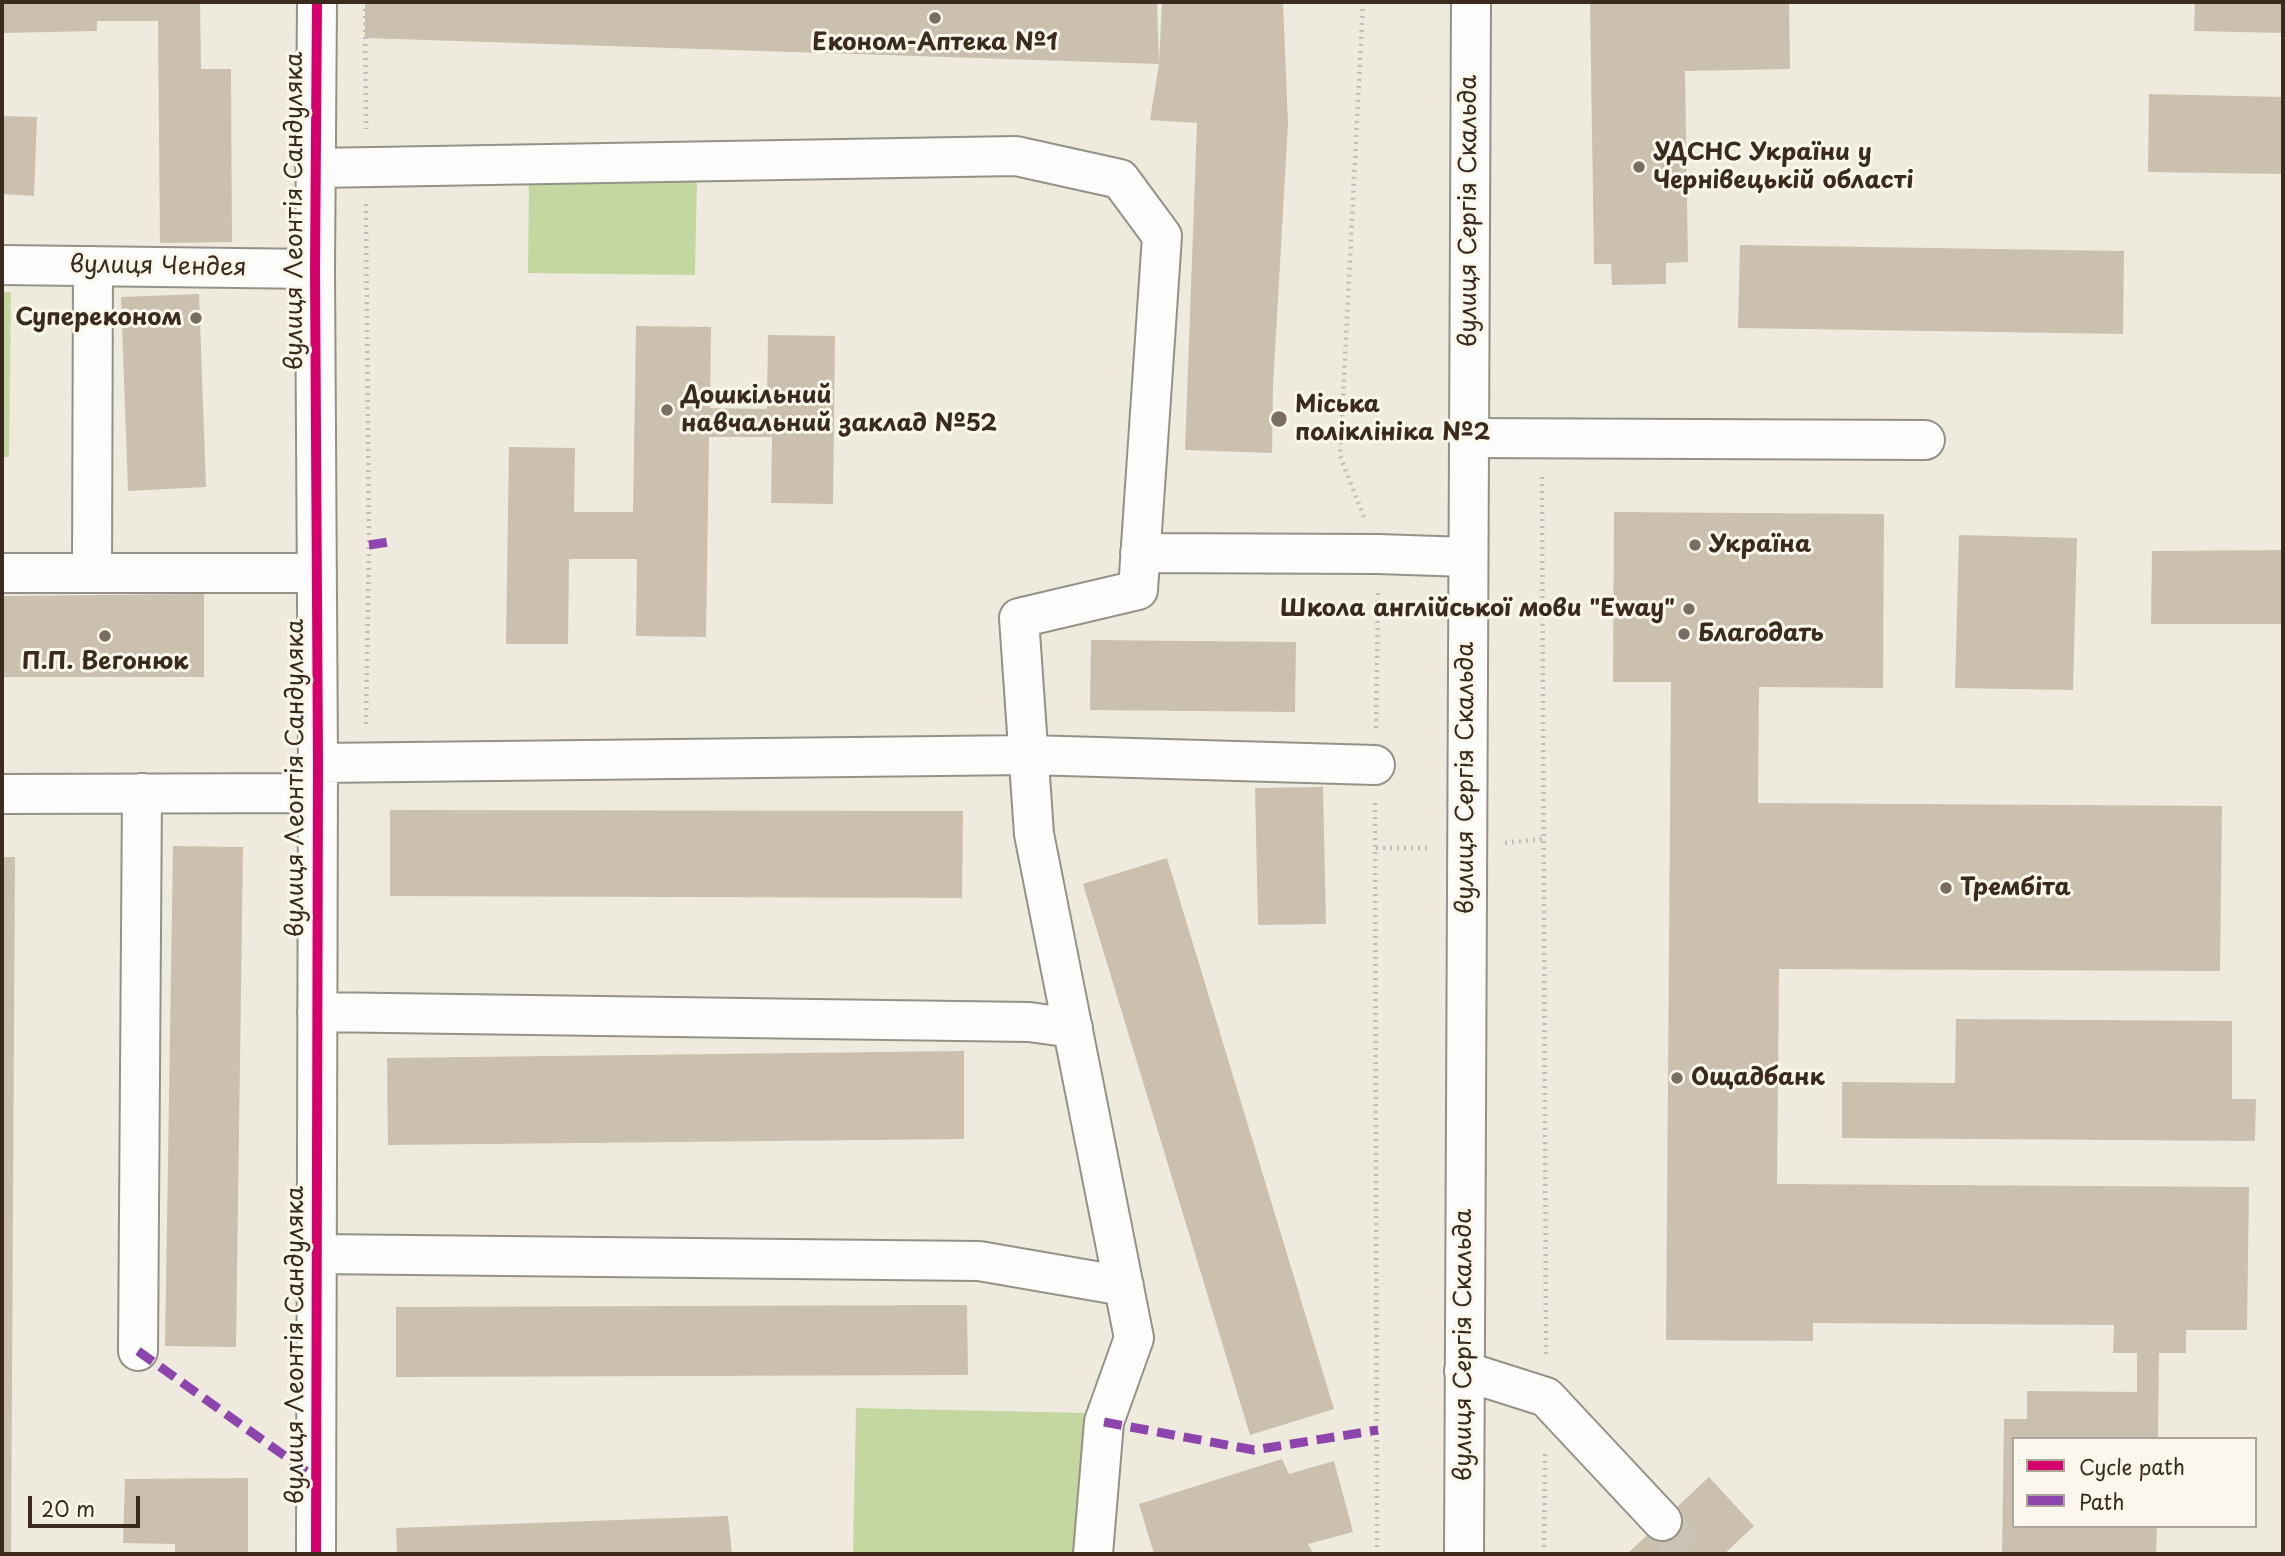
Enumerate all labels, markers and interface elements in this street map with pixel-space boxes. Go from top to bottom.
marker: Економ-Аптека №1 [927,10,943,26]
place label: Економ-Аптека №1 [812,29,1058,57]
street label: вулиця Леонтія Сандуляка [281,52,309,370]
street label: вулиця Сергія Скальда [1455,75,1483,347]
place label: УДСНС України у Чернівецькій області [1653,139,1914,195]
marker: УДСНС України у Чернівецькій області [1631,159,1647,175]
street label: вулиця Чендея [69,251,247,283]
place label: Супереконом [15,304,182,332]
marker: Супереконом [188,310,204,326]
place label: Дошкільний навчальний заклад №52 [681,382,997,438]
place label: Міська поліклініка №2 [1295,391,1490,447]
marker: Дошкільний навчальний заклад №52 [659,402,675,418]
marker: Міська поліклініка №2 [1269,409,1289,429]
place label: Україна [1709,531,1811,559]
marker: Україна [1687,537,1703,553]
place label: Школа англійської мови "Eway" [1280,595,1675,623]
marker: Школа англійської мови "Eway" [1681,601,1697,617]
street label: вулиця Леонтія Сандуляка [282,619,310,937]
place label: Благодать [1698,620,1824,648]
marker: Благодать [1676,626,1692,642]
marker: П.П. Вегонюк [97,628,113,644]
street label: вулиця Сергія Скальда [1452,642,1480,914]
place label: П.П. Вегонюк [22,648,188,676]
place label: Трембіта [1960,874,2071,902]
marker: Трембіта [1938,880,1954,896]
place label: Ощадбанк [1691,1064,1825,1092]
marker: Ощадбанк [1669,1070,1685,1086]
street label: вулиця Леонтія Сандуляка [282,1186,310,1504]
street label: вулиця Сергія Скальда [1450,1209,1478,1481]
legend [2012,1437,2257,1528]
text: Cycle path [2079,1450,2185,1482]
scale bar [32,1482,144,1526]
text: Path [2079,1485,2124,1517]
text: 20 m [41,1492,95,1524]

